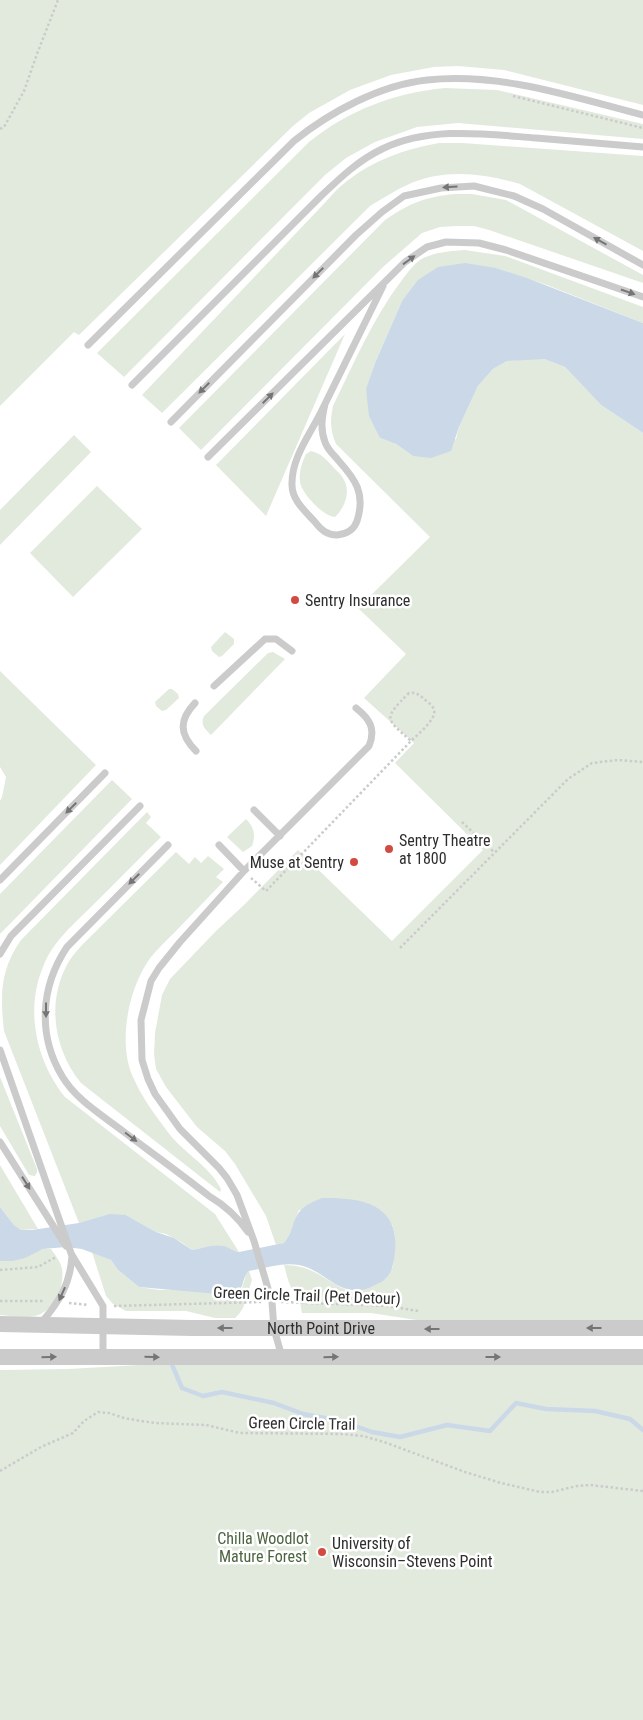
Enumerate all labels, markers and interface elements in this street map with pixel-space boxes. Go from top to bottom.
one-way arrow [442,184,458,192]
one-way arrow [593,237,608,245]
one-way arrow [402,255,416,265]
one-way arrow [312,267,324,279]
one-way arrow [621,289,636,296]
one-way arrow [198,382,210,394]
one-way arrow [262,392,274,404]
place label: Sentry Insurance [305,591,410,610]
marker: Sentry Insurance [289,594,301,606]
one-way arrow [65,801,77,813]
place label: Sentry Theatre at 1800 [399,831,491,868]
marker: Sentry Theatre at 1800 [383,843,395,855]
place label: Muse at Sentry [250,853,344,872]
marker: Muse at Sentry [348,856,360,868]
one-way arrow [128,873,140,885]
one-way arrow [42,1002,50,1018]
one-way arrow [124,1132,137,1143]
one-way arrow [21,1177,31,1190]
street label: Green Circle Trail (Pet Detour) [213,1283,401,1308]
one-way arrow [58,1287,66,1301]
street label: North Point Drive [267,1319,375,1338]
one-way arrow [217,1324,233,1332]
one-way arrow [586,1324,602,1332]
one-way arrow [424,1325,440,1333]
one-way arrow [41,1352,57,1360]
one-way arrow [144,1353,160,1361]
one-way arrow [323,1353,339,1361]
one-way arrow [485,1353,501,1361]
street label: Green Circle Trail [248,1413,356,1434]
park label: Chilla Woodlot Mature Forest [217,1529,309,1566]
place label: University of Wisconsin–Stevens Point [332,1534,493,1571]
marker: University of Wisconsin–Stevens Point [316,1546,328,1558]

